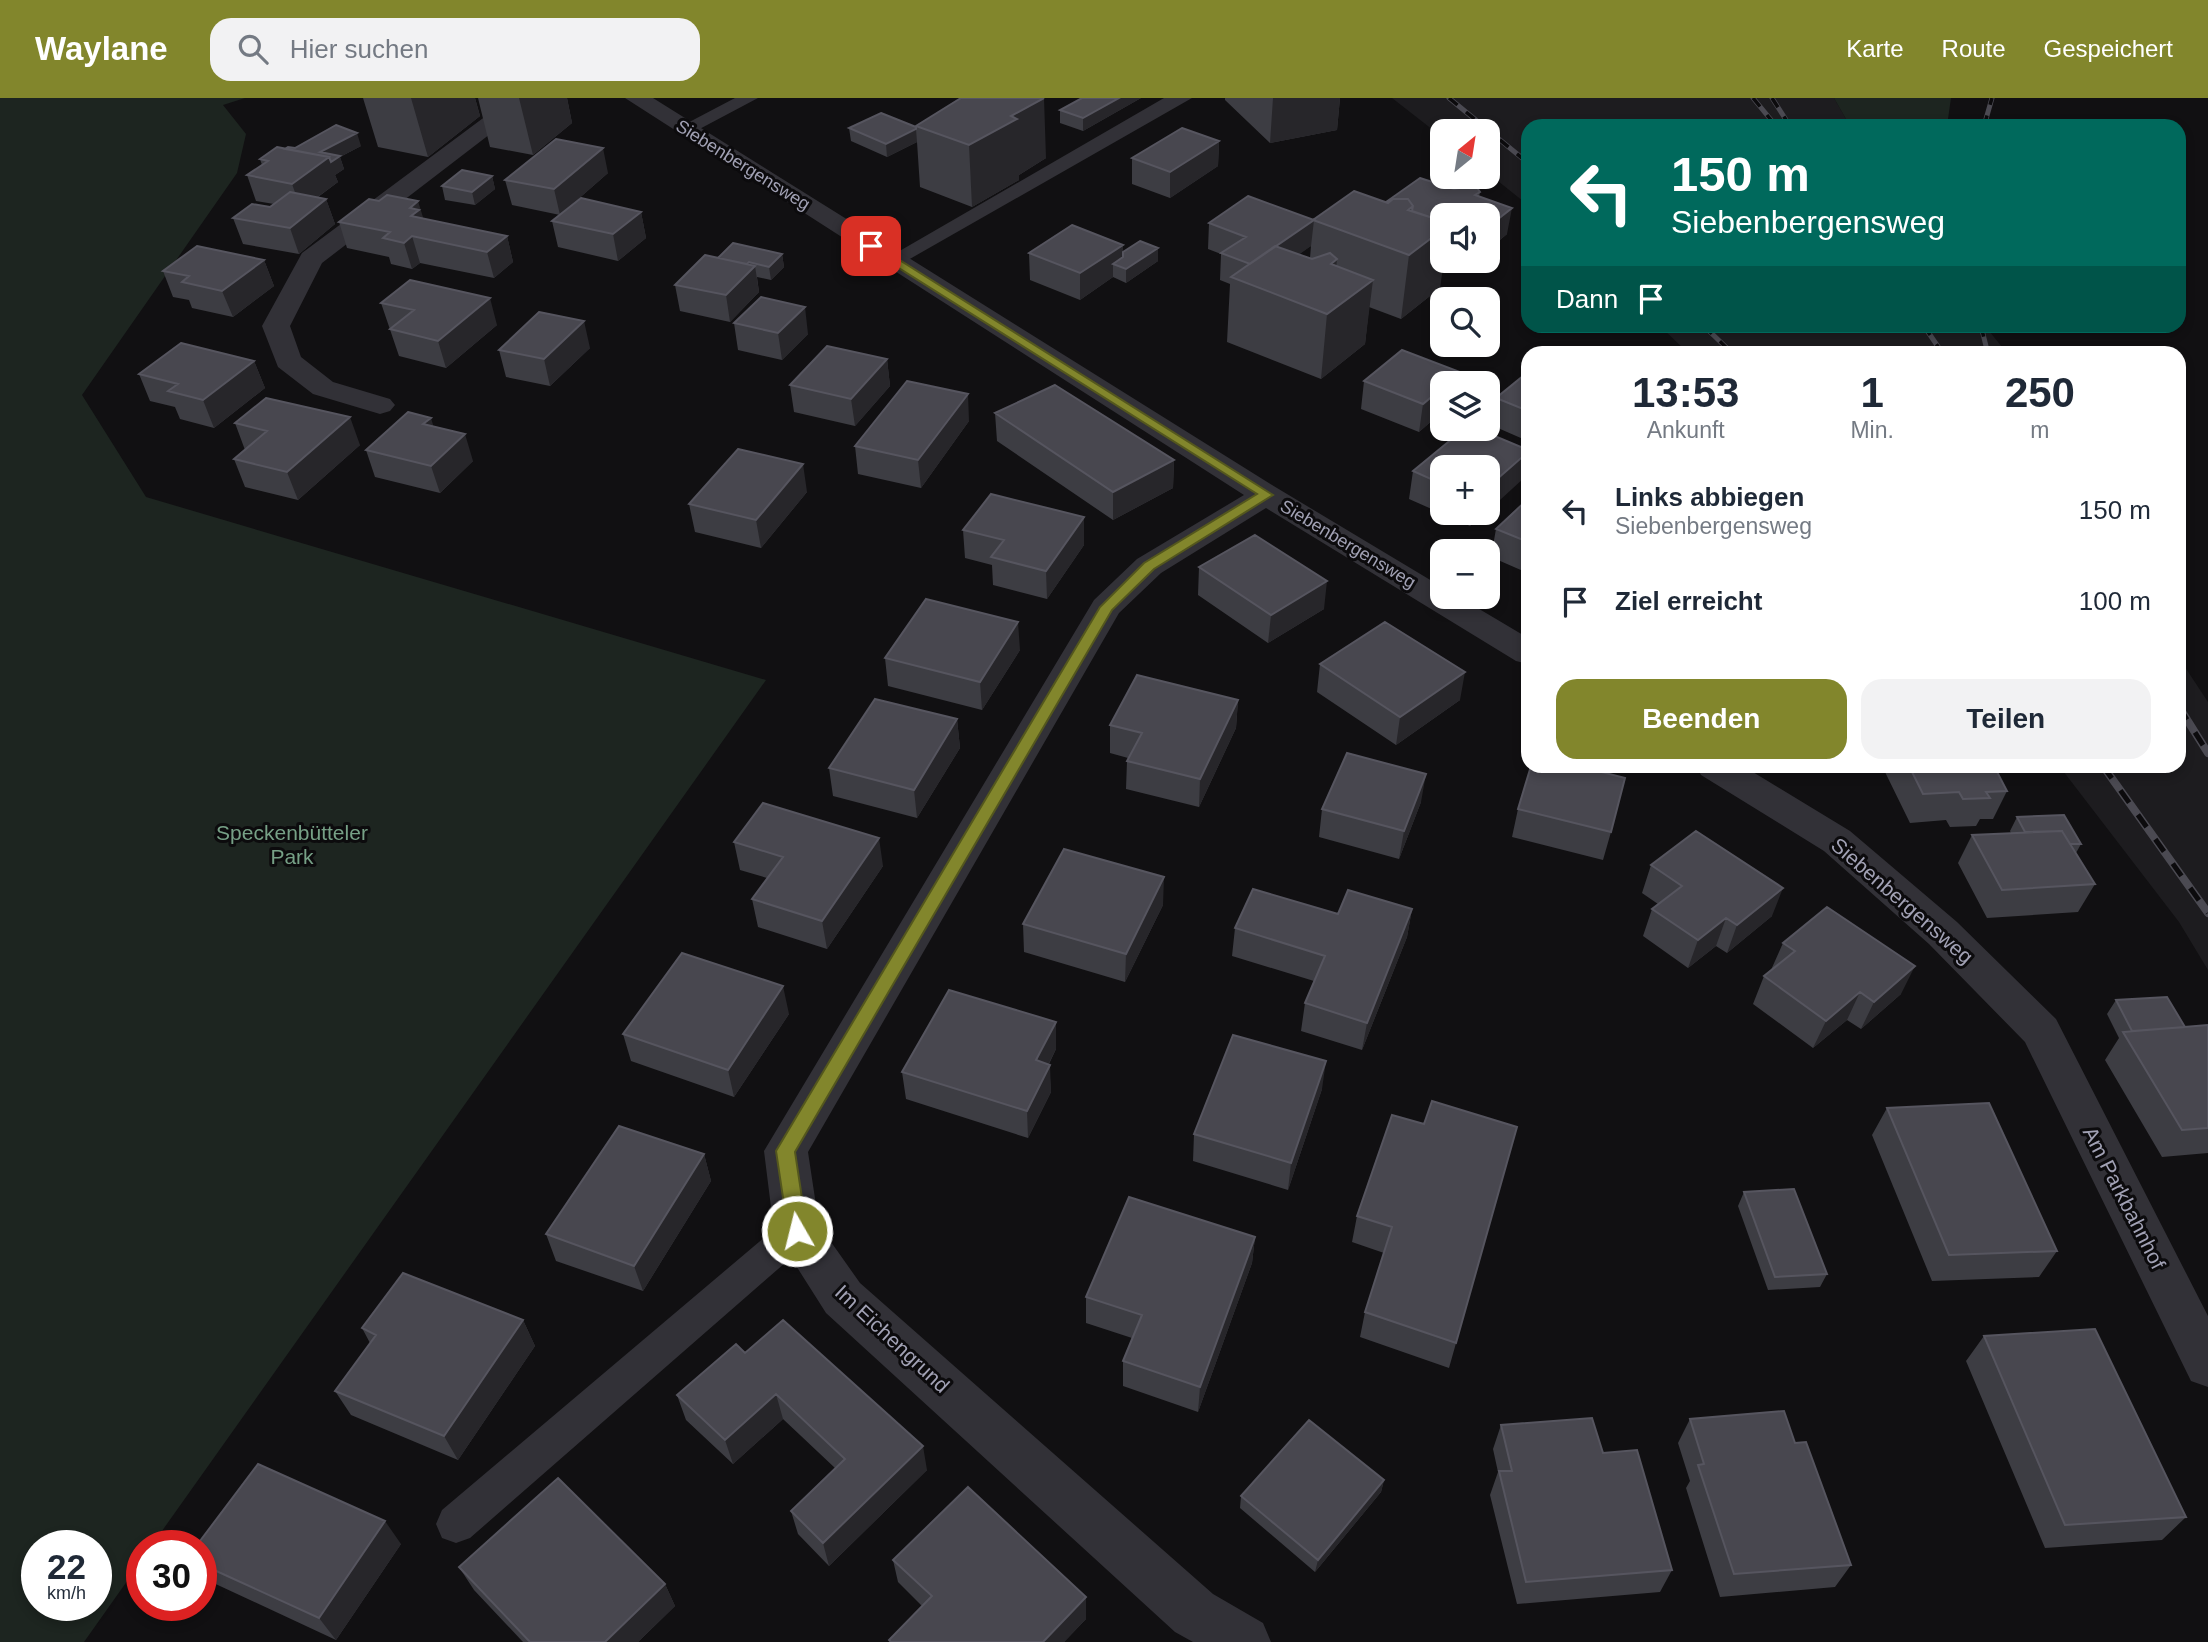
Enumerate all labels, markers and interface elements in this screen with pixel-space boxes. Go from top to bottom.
search box [210,18,700,81]
text: Waylane [35,30,168,67]
icon: search [234,30,272,68]
text: Hier suchen [290,34,428,64]
text: Karte [1846,35,1904,62]
text: Route [1942,35,2006,62]
text: Gespeichert [2044,35,2173,62]
street label: Siebenbergensweg [672,116,814,214]
north arrow [1430,119,1500,189]
map controls [1430,119,1500,609]
icon: left [1556,147,1647,238]
text: 150 m [1671,147,1810,201]
button: sound [1430,203,1500,273]
text: Siebenbergensweg [1671,204,1945,240]
pin [841,216,901,276]
icon: arrive [852,227,890,265]
icon: arrive [1632,280,1670,318]
text: Dann [1556,284,1618,314]
button: search [1430,287,1500,357]
text: 13:53 [1632,369,1739,416]
text: 1 [1860,369,1884,416]
text: 250 [2005,369,2075,416]
button: layers [1430,371,1500,441]
text: Ankunft [1647,417,1725,443]
text: Min. [1850,417,1894,443]
text: m [2030,417,2050,443]
button: + [1430,455,1500,525]
text: Links abbiegen [1615,482,1804,512]
icon: left [1556,492,1594,530]
text: 150 m [2079,495,2151,525]
street label: Siebenbergensweg [1277,496,1419,592]
text: Siebenbergensweg [1615,513,1812,539]
button: − [1430,539,1500,609]
icon: arrive [1556,583,1594,621]
text: Ziel erreicht [1615,586,1762,616]
text: 100 m [2079,586,2151,616]
button: Beenden [1556,679,1847,759]
button: Teilen [1861,679,2151,759]
park label: Speckenbütteler Park [216,821,368,868]
street label: Siebenbergensweg [1827,833,1978,968]
street label: Am Parkbahnhof [2079,1123,2170,1273]
position arrow [760,1194,834,1268]
street label: Im Eichengrund [831,1280,954,1397]
speed limit sign: 30 [126,1530,217,1621]
text: 22 [47,1547,86,1586]
text: km/h [47,1583,86,1603]

